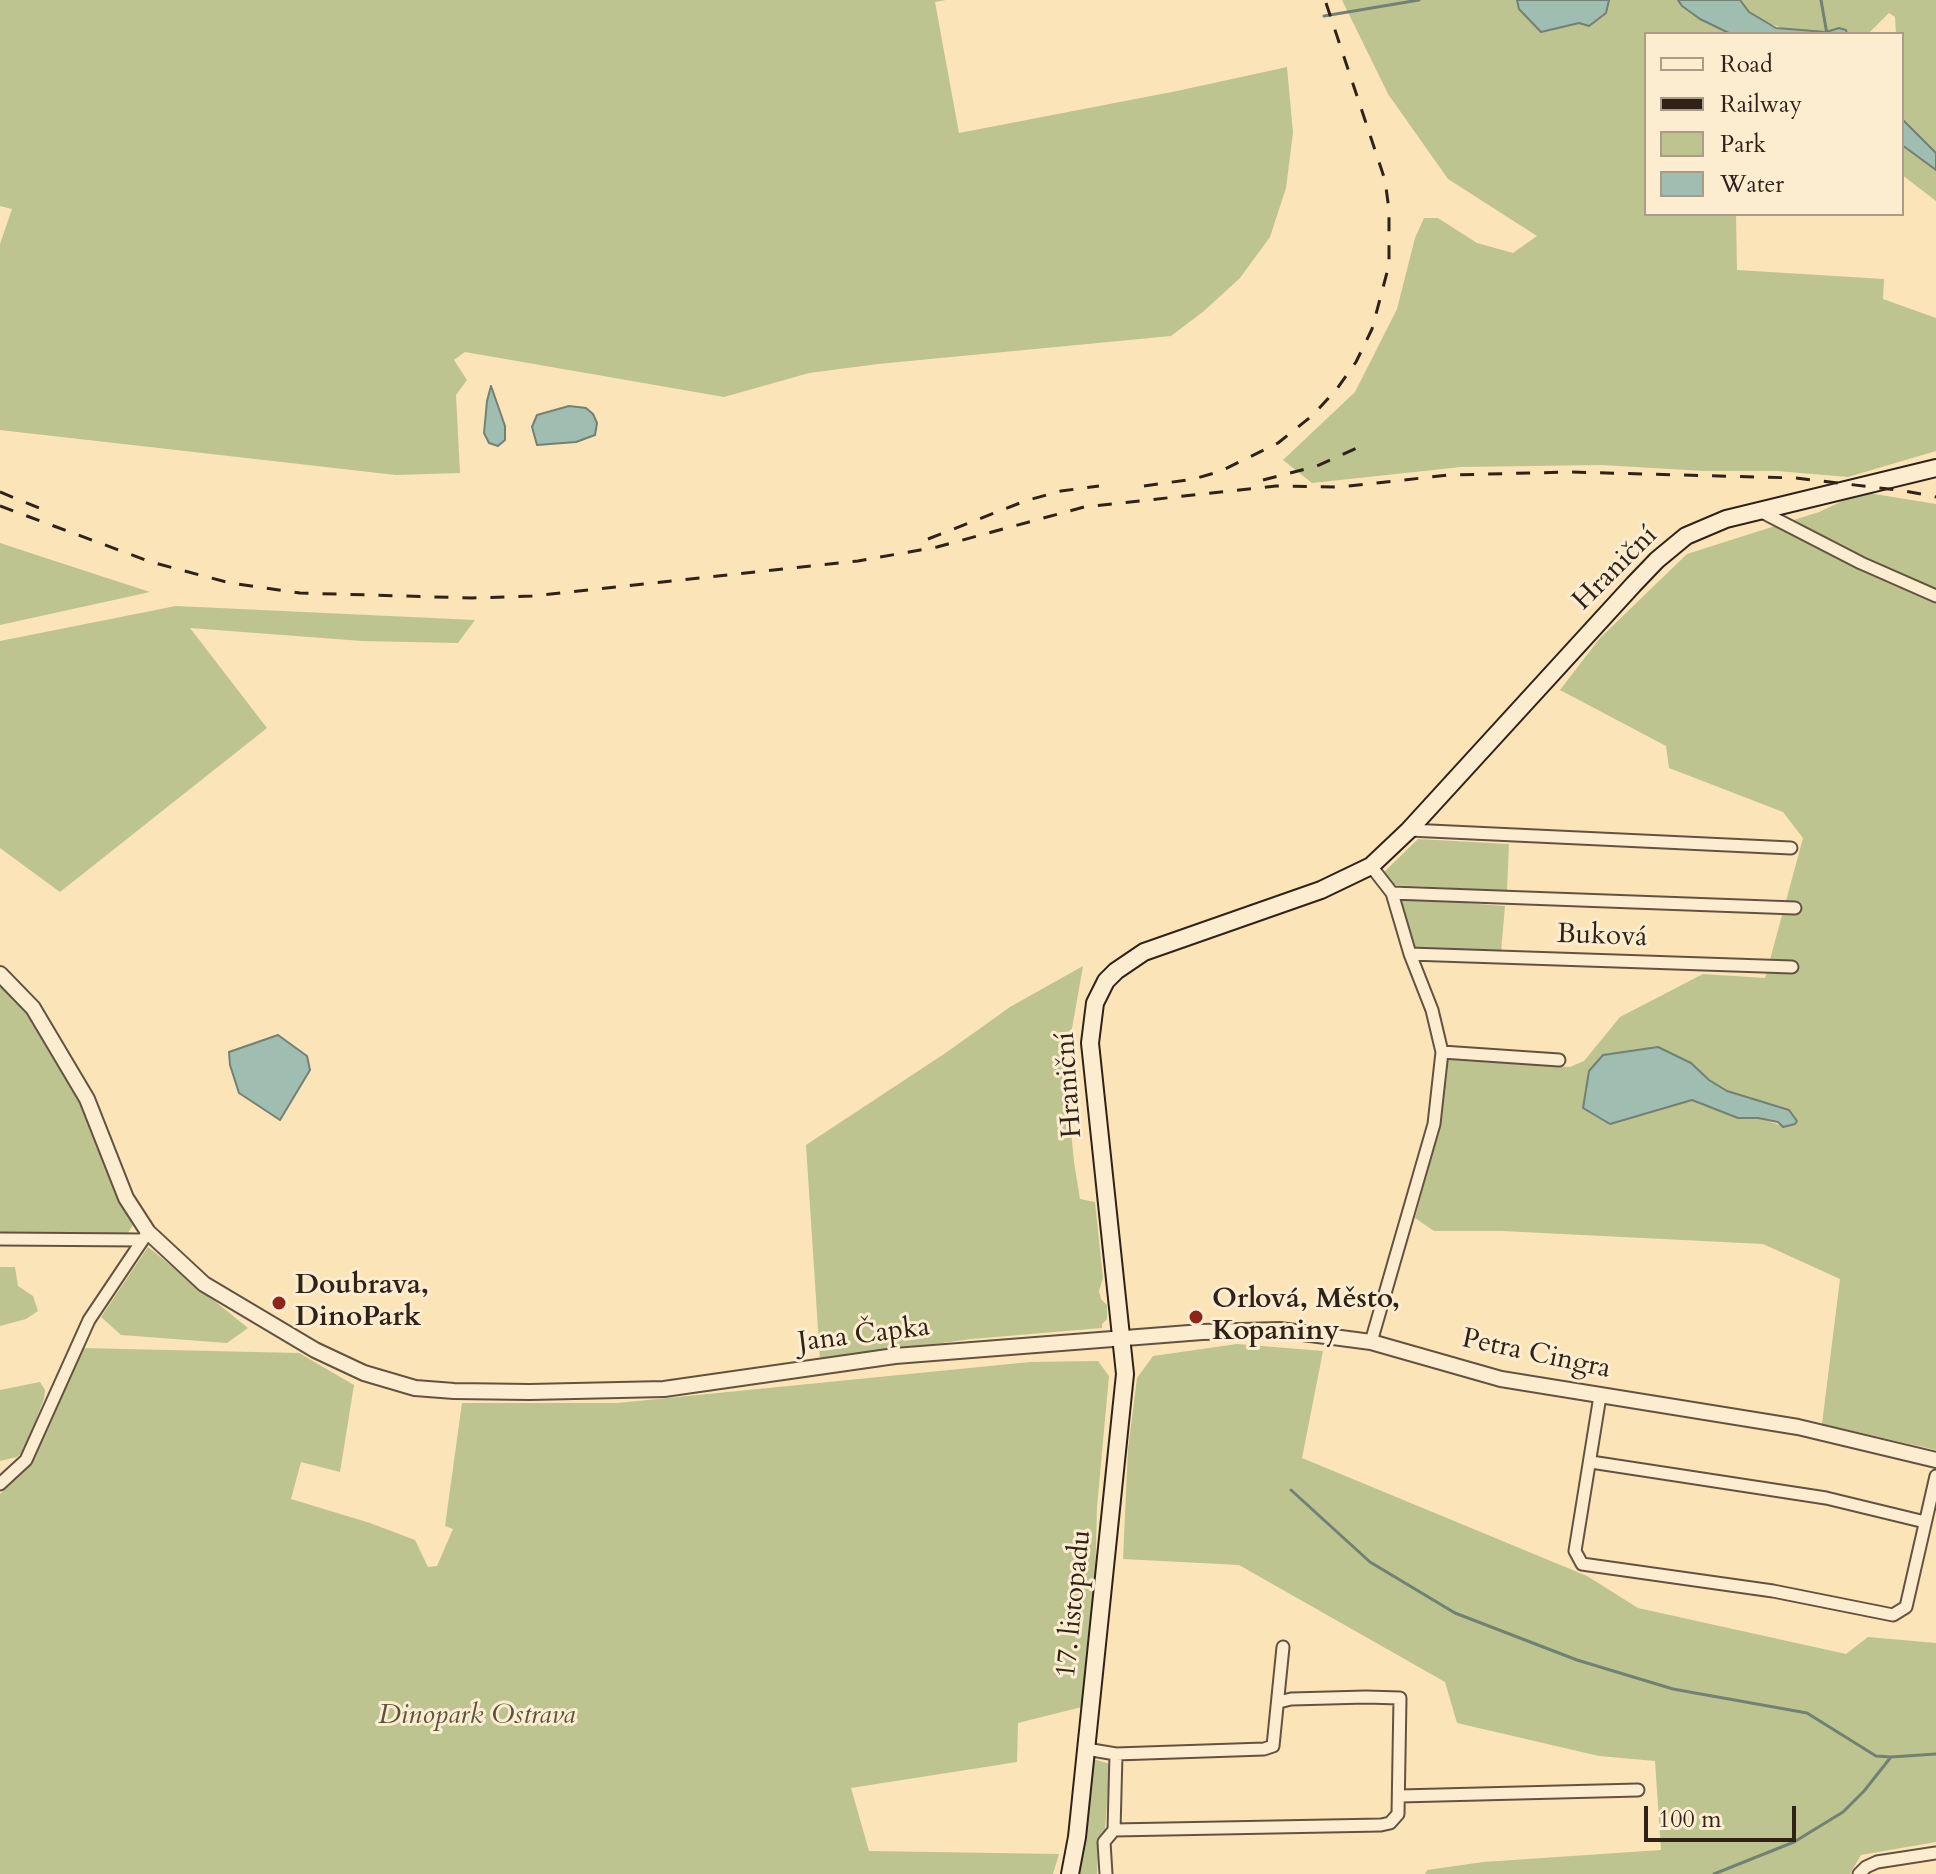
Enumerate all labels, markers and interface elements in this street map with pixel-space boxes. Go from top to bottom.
legend [1644,32,1904,216]
text: Road [1720,48,1773,81]
text: Railway [1720,88,1802,121]
text: Park [1720,128,1766,161]
text: Water [1720,168,1784,201]
street label: Hraniční [1567,520,1665,618]
street label: Buková [1556,919,1648,955]
street label: Hraniční [1050,1031,1090,1139]
place label: Doubrava, DinoPark [295,1270,429,1336]
place label: Orlová, Město, Kopaniny [1212,1284,1400,1350]
marker: Doubrava, DinoPark [270,1294,288,1312]
marker: Orlová, Město, Kopaniny [1187,1308,1205,1326]
street label: Jana Čapka [796,1311,932,1361]
street label: Petra Cingra [1459,1323,1613,1387]
street label: 17. listopadu [1051,1528,1099,1680]
park label: Dinopark Ostrava [378,1700,576,1734]
scale bar [1648,1790,1800,1840]
text: 100 m [1658,1803,1722,1836]

